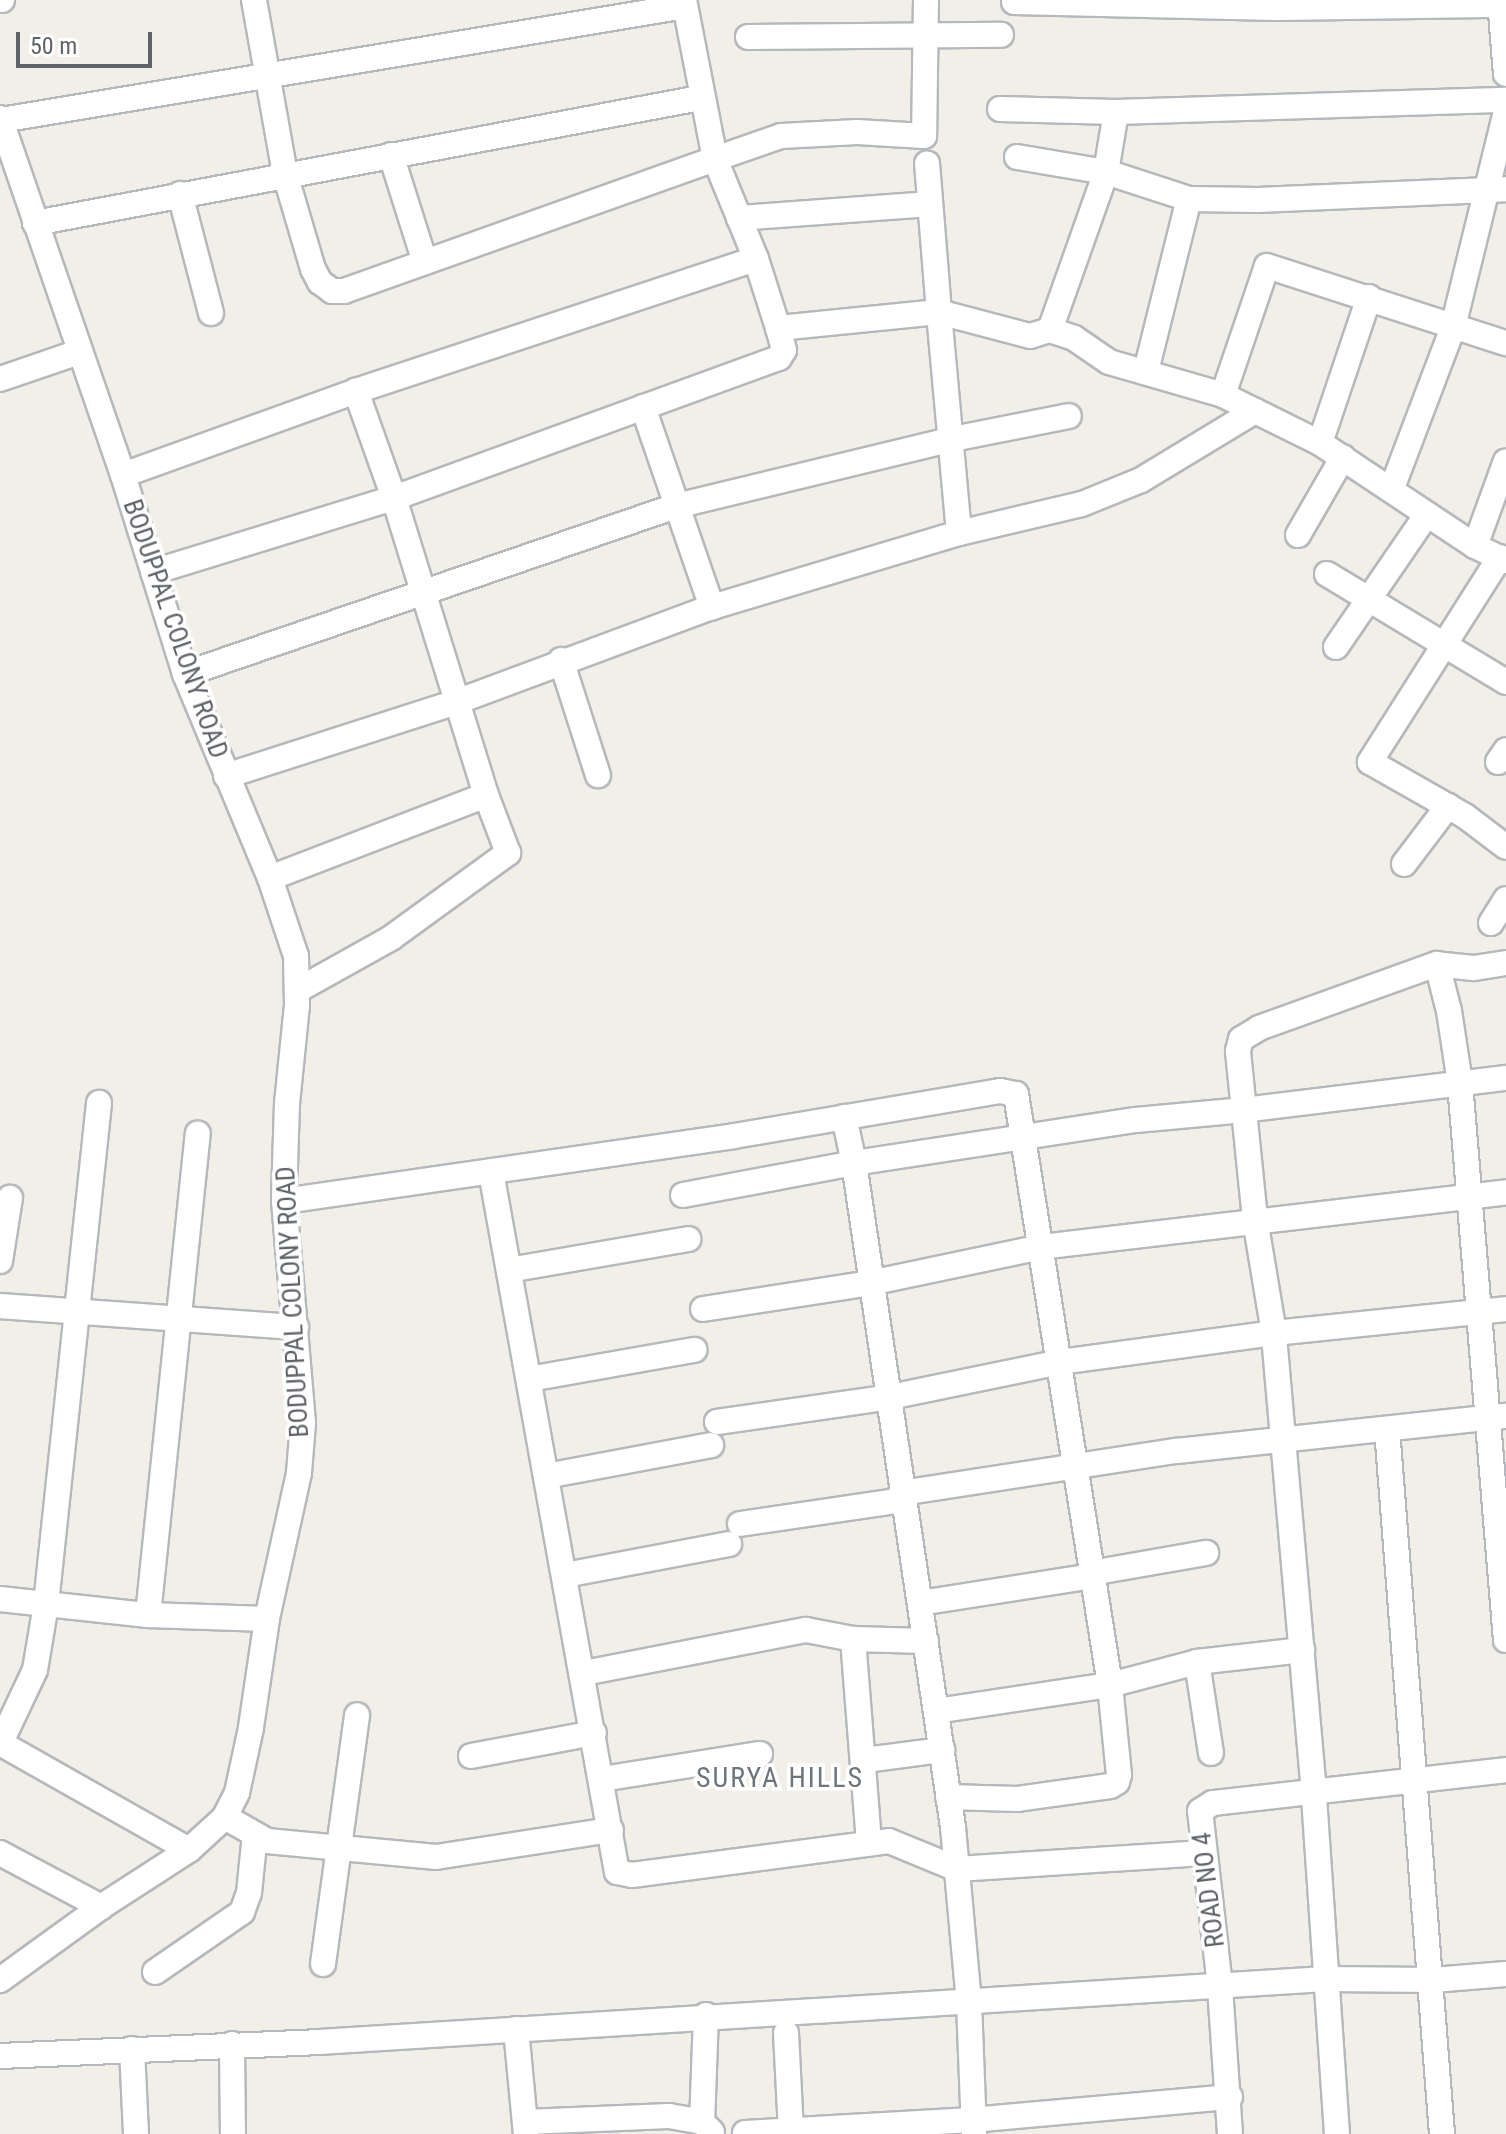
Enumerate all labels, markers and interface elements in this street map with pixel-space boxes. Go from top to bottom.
scale bar [20,16,156,66]
text: 50 m [30,32,77,60]
street label: BODUPPAL COLONY ROAD [116,496,234,762]
street label: BODUPPAL COLONY ROAD [270,1166,316,1438]
district label: SURYA HILLS [696,1761,864,1795]
street label: ROAD NO 4 [1186,1831,1232,1949]

